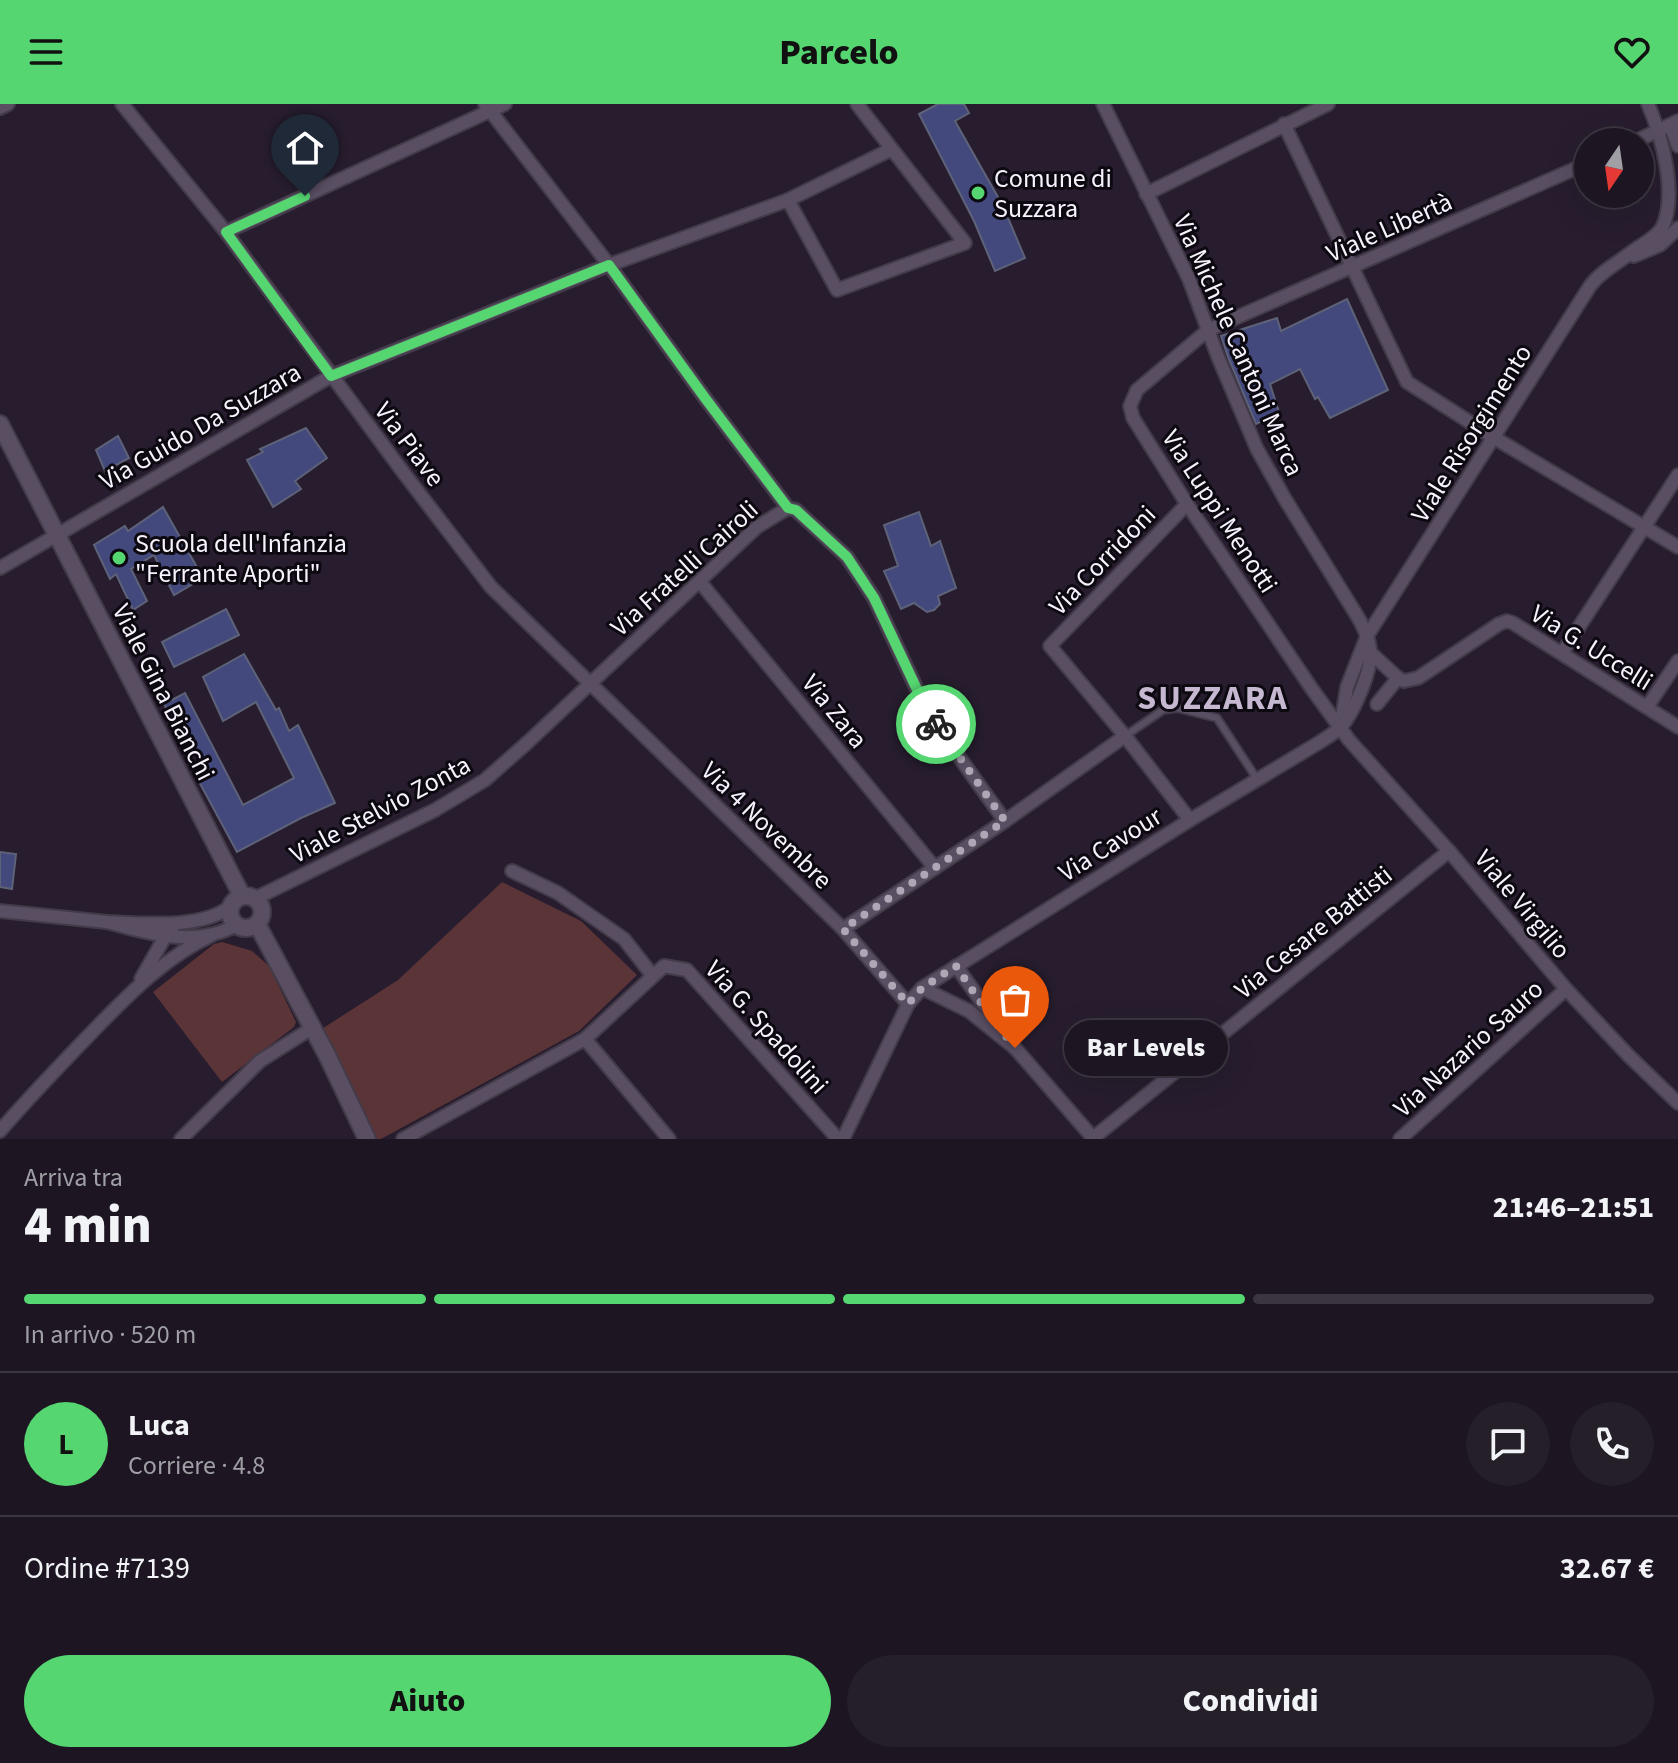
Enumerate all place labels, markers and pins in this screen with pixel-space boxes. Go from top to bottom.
pin [271,114,339,196]
place label: Comune di Suzzara [994,160,1112,227]
marker: Comune di Suzzara [969,184,987,202]
place label: Scuola dell'Infanzia "Ferrante Aporti" [135,525,347,592]
marker: Scuola dell'Infanzia "Ferrante Aporti" [110,549,128,567]
pin [981,966,1049,1048]
callout: Bar Levels [1063,1020,1227,1076]

